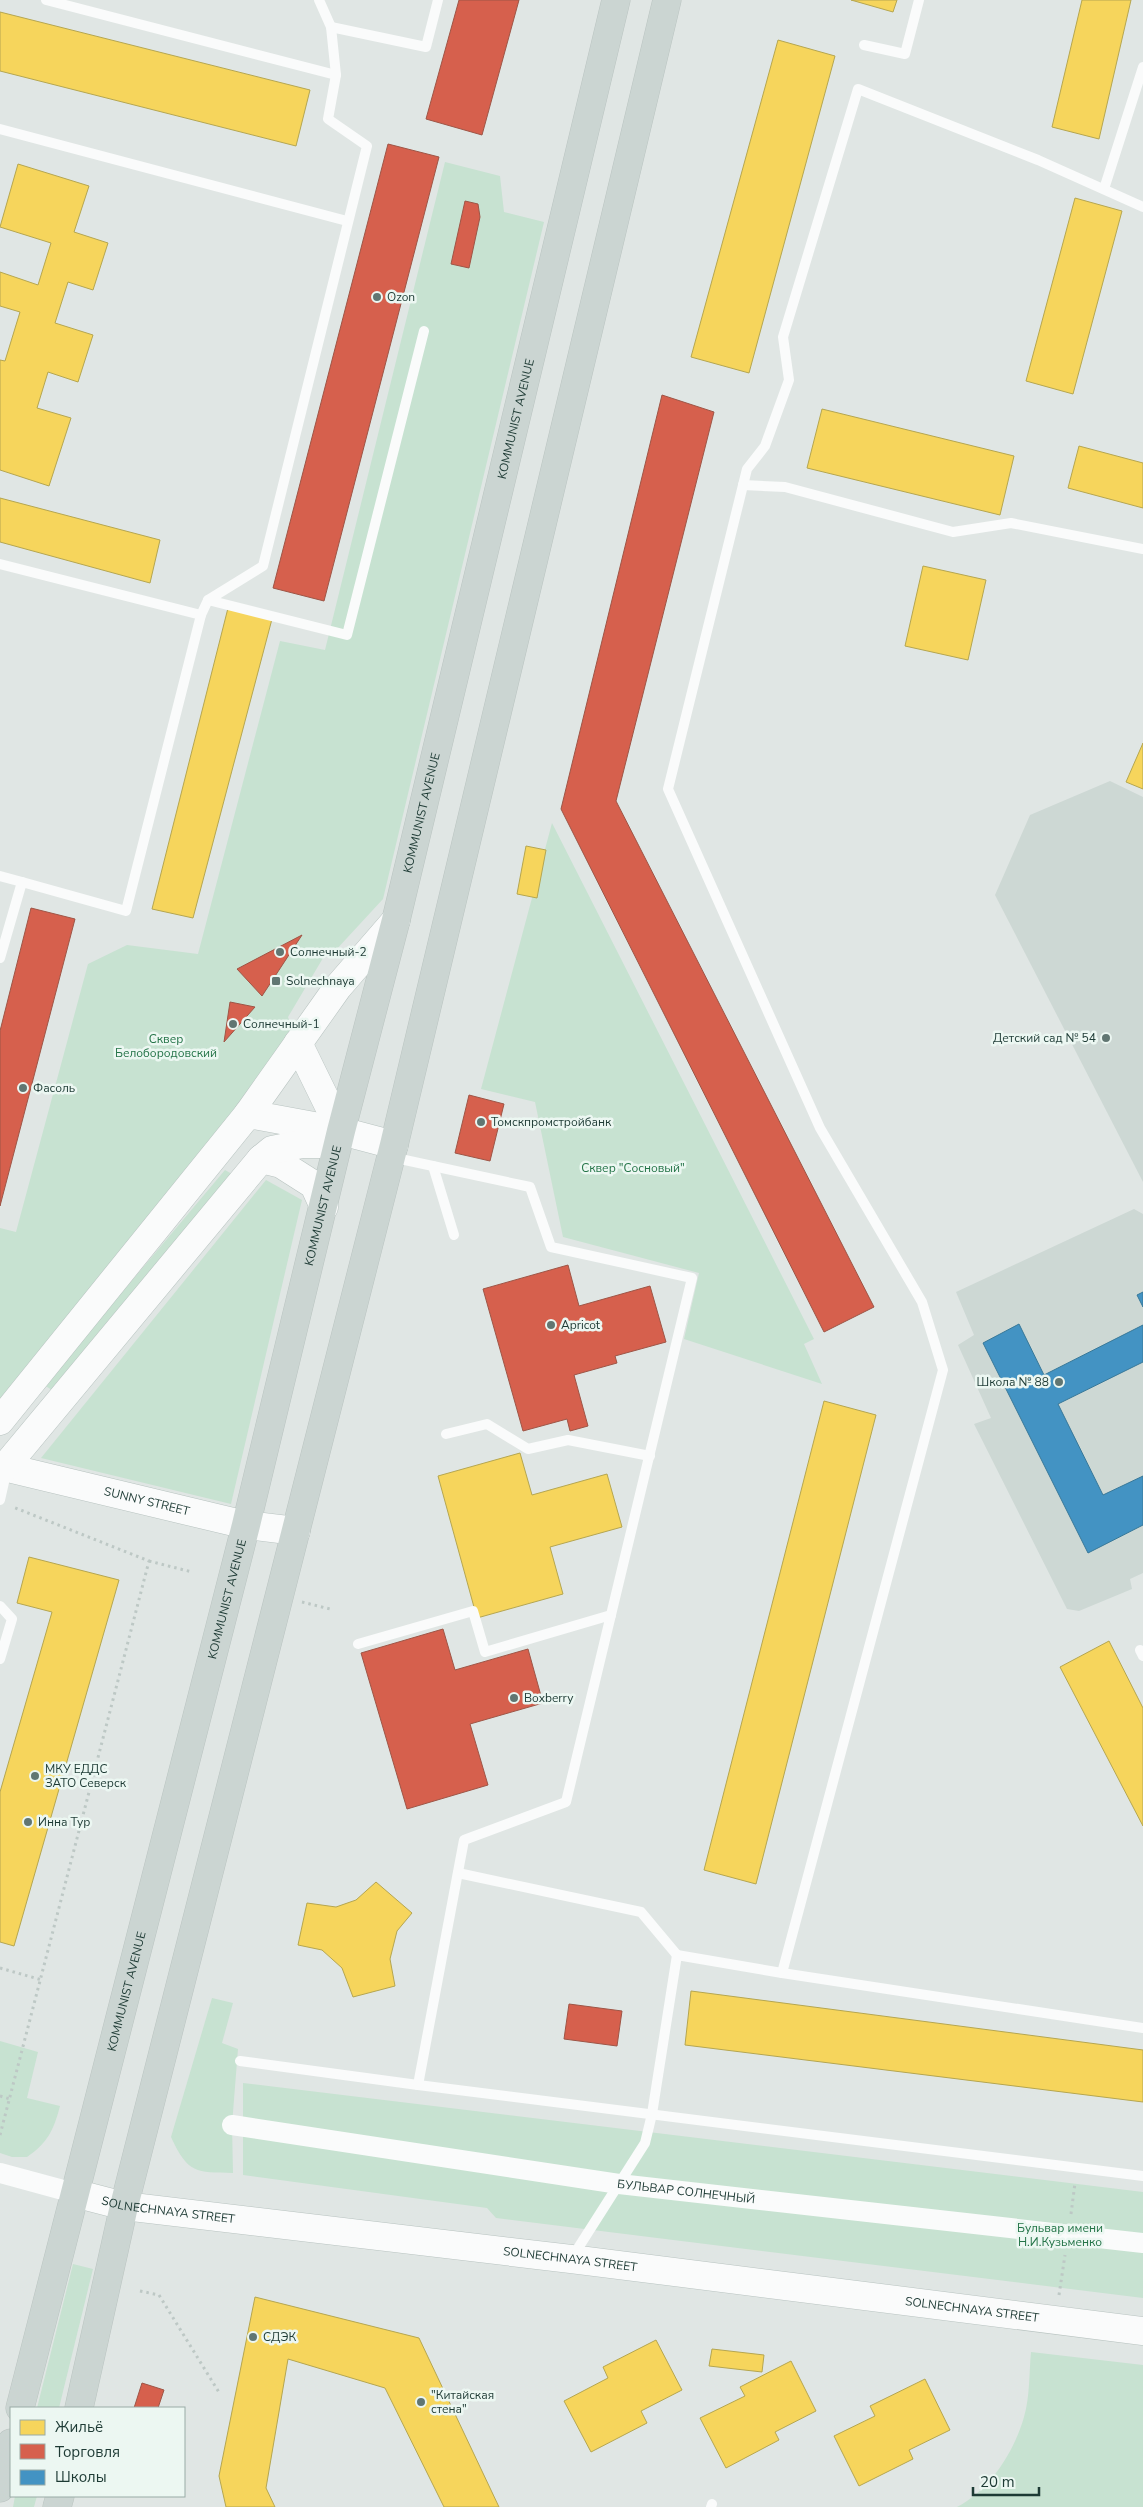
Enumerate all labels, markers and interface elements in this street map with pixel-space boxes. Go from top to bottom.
place label: Ozon [387,289,415,305]
marker: Ozon [371,291,383,303]
street label: KOMMUNIST AVENUE [494,357,538,481]
street label: KOMMUNIST AVENUE [400,751,444,875]
place label: Солнечный-2 [290,944,367,960]
marker: Солнечный-2 [274,946,286,958]
place label: Solnechnaya [286,973,355,989]
marker: Solnechnaya [270,975,282,987]
place label: Солнечный-1 [243,1016,320,1032]
marker: Солнечный-1 [227,1018,239,1030]
place label: Детский сад № 54 [993,1030,1096,1046]
park label: Сквер Белобородовский [115,1031,217,1061]
marker: Детский сад № 54 [1100,1032,1112,1044]
place label: Фасоль [33,1080,75,1096]
marker: Фасоль [17,1082,29,1094]
place label: Томскпромстройбанк [491,1114,612,1130]
marker: Томскпромстройбанк [475,1116,487,1128]
street label: KOMMUNIST AVENUE [301,1144,345,1267]
park label: Сквер "Сосновый" [581,1160,685,1176]
place label: Apricot [561,1317,601,1333]
marker: Apricot [545,1319,557,1331]
place label: Школа № 88 [977,1374,1049,1390]
marker: Школа № 88 [1053,1376,1065,1388]
street label: SUNNY STREET [102,1483,192,1519]
street label: KOMMUNIST AVENUE [204,1537,250,1661]
place label: Boxberry [524,1690,574,1706]
marker: Boxberry [508,1692,520,1704]
place label: МКУ ЕДДС ЗАТО Северск [45,1761,127,1791]
marker: МКУ ЕДДС ЗАТО Северск [29,1770,41,1782]
place label: Инна Тур [38,1814,90,1830]
marker: Инна Тур [22,1816,34,1828]
street label: KOMMUNIST AVENUE [104,1930,150,2053]
street label: БУЛЬВАР СОЛНЕЧНЫЙ [616,2176,756,2207]
street label: SOLNECHNAYA STREET [100,2192,237,2227]
park label: Бульвар имени Н.И.Кузьменко [1017,2220,1103,2250]
street label: SOLNECHNAYA STREET [502,2243,639,2275]
street label: SOLNECHNAYA STREET [904,2293,1041,2326]
place label: СДЭК [263,2329,296,2345]
marker: СДЭК [247,2331,259,2343]
place label: "Китайская стена" [431,2387,494,2417]
marker: "Китайская стена" [415,2396,427,2408]
legend [10,2407,185,2497]
text: Жильё [55,2417,103,2437]
text: Торговля [55,2442,120,2462]
scale bar [973,2464,1039,2496]
text: Школы [55,2467,107,2487]
text: 20 m [980,2472,1015,2492]

